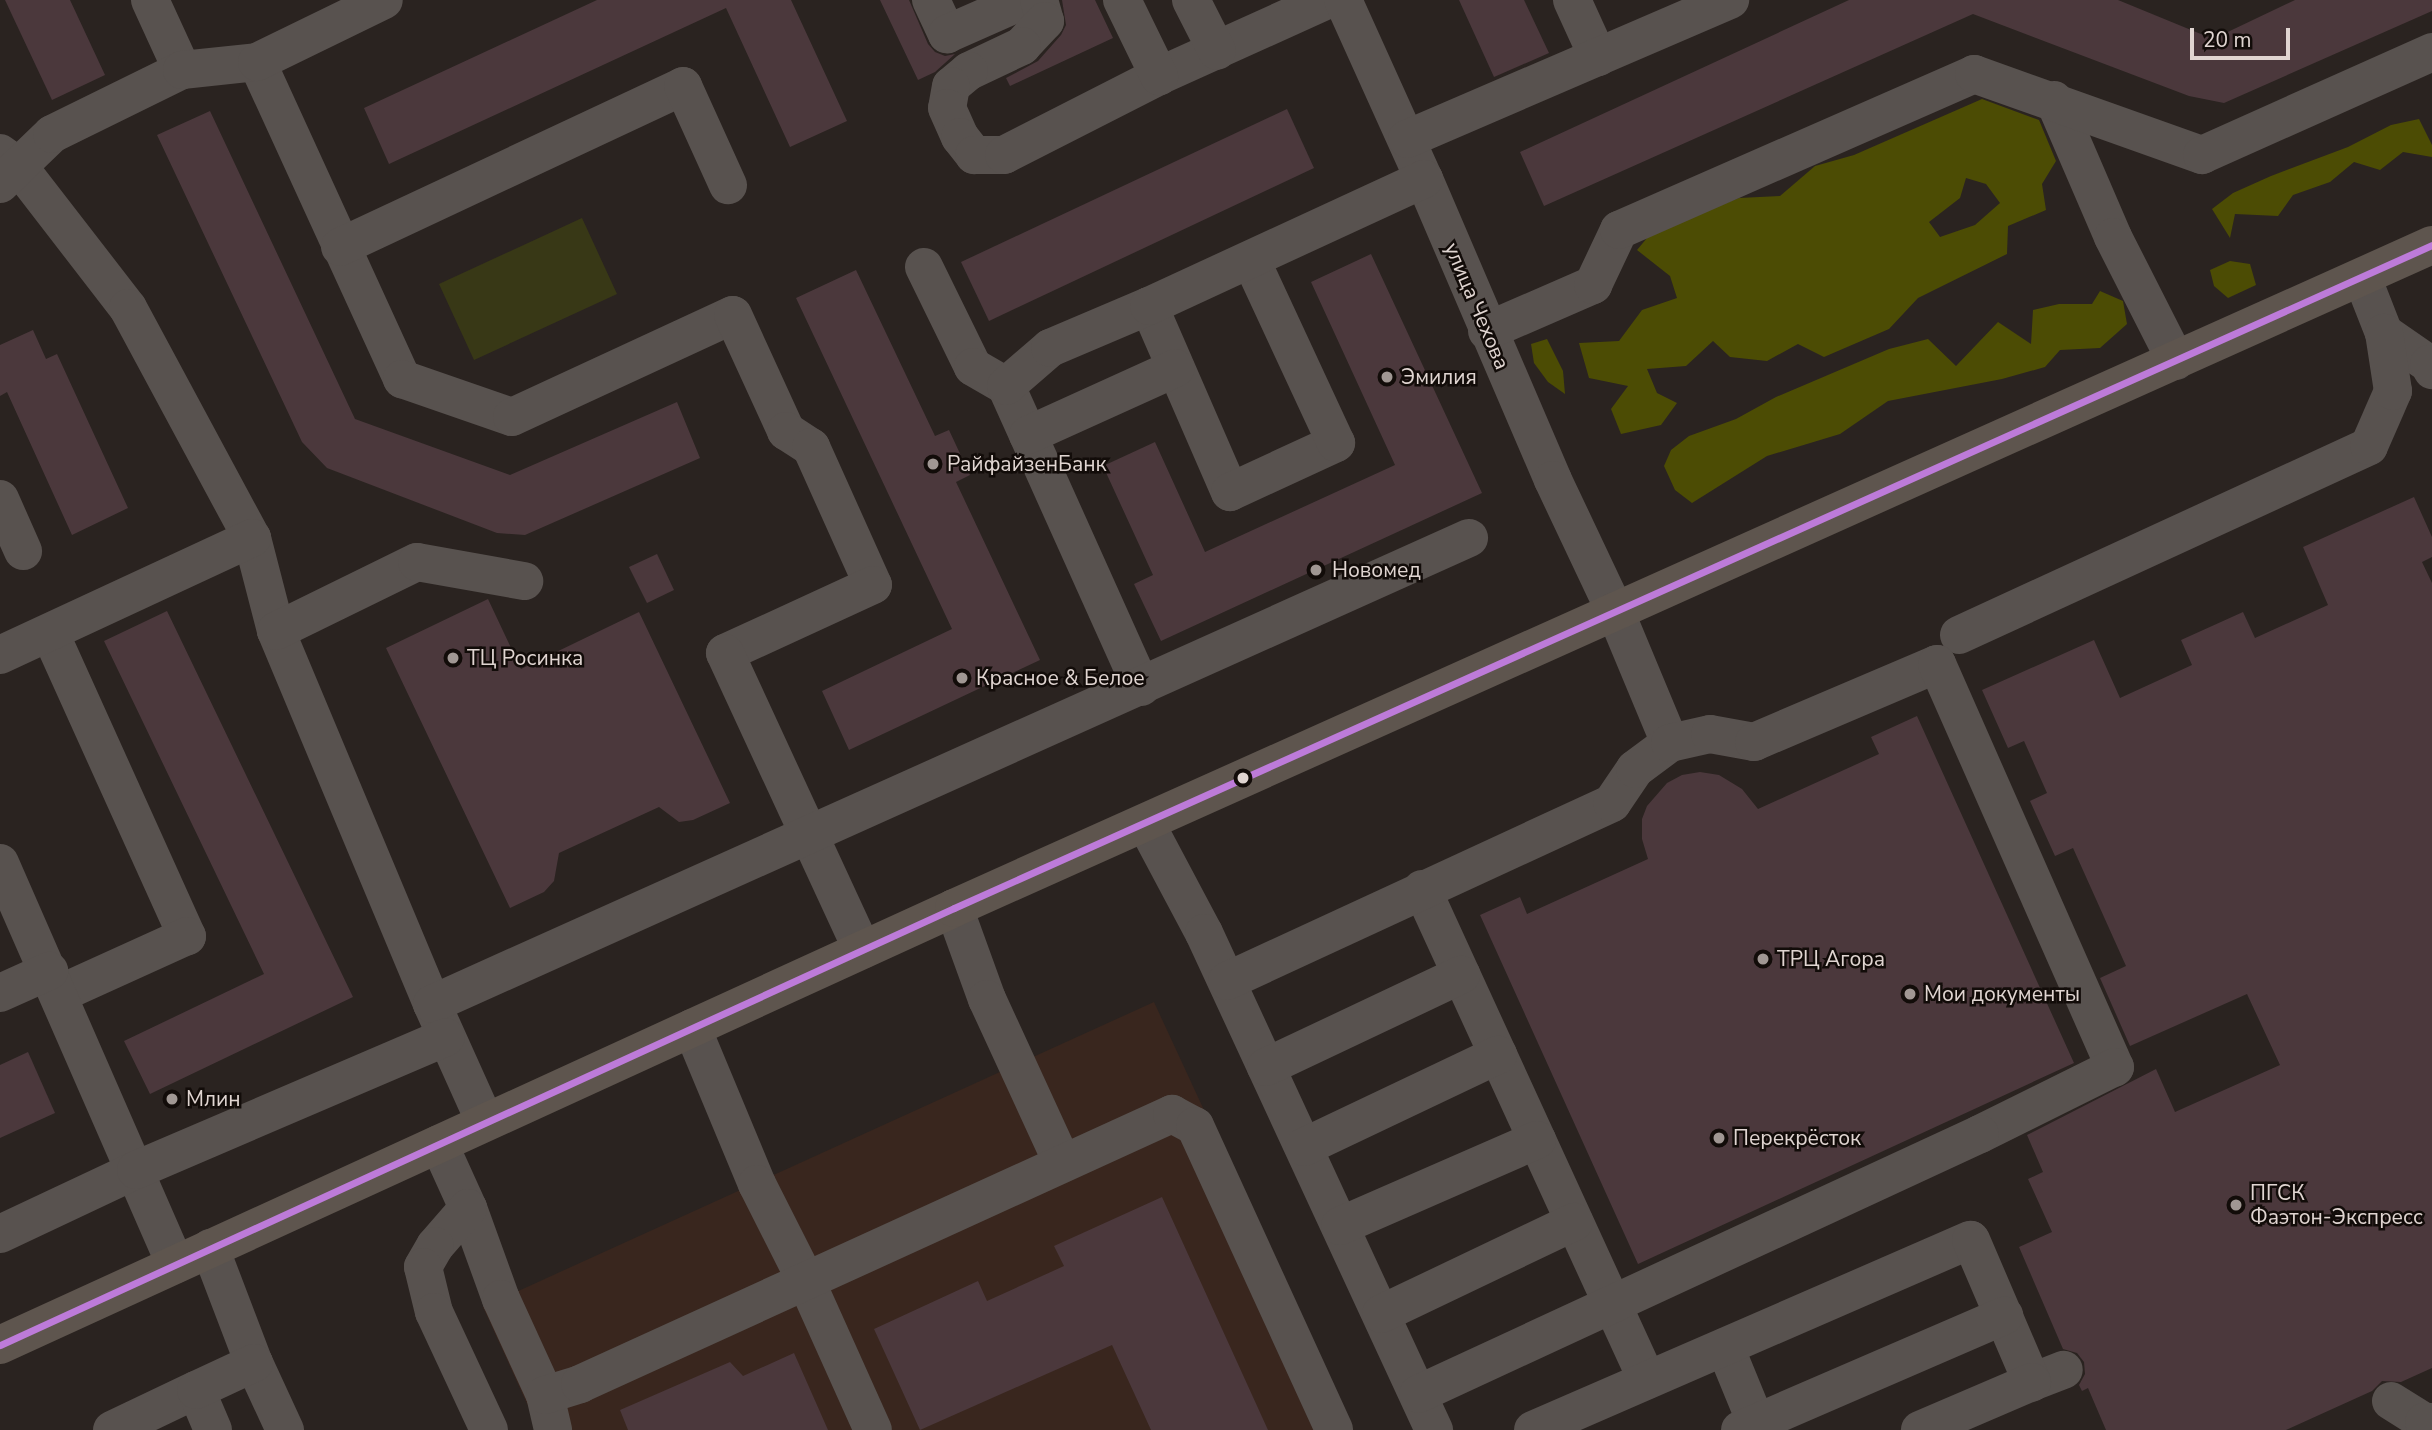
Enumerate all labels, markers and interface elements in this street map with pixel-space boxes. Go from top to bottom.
scale bar [2194,14,2294,58]
text: 20 m [2203,26,2252,54]
street label: улица Чехова [1439,239,1515,373]
place label: Эмилия [1401,364,1477,390]
marker: Эмилия [1379,369,1395,385]
place label: РайфайзенБанк [947,451,1107,477]
marker: РайфайзенБанк [925,456,941,472]
place label: Новомед [1332,557,1421,583]
marker: Новомед [1306,560,1326,580]
place label: ТЦ Росинка [467,645,583,671]
marker: ТЦ Росинка [445,650,461,666]
place label: Красное & Белое [976,665,1145,691]
marker: Красное & Белое [954,670,970,686]
unlabelled marker [1236,771,1250,785]
place label: ТРЦ Агора [1777,946,1885,972]
marker: ТРЦ Агора [1755,951,1771,967]
place label: Мои документы [1924,981,2080,1007]
marker: Мои документы [1902,986,1918,1002]
place label: Млин [186,1086,241,1112]
marker: Млин [164,1091,180,1107]
place label: Перекрёсток [1733,1125,1861,1151]
marker: Перекрёсток [1711,1130,1727,1146]
place label: ПГСК Фаэтон-Экспресс [2250,1180,2423,1230]
marker: ПГСК Фаэтон-Экспресс [2228,1197,2244,1213]

